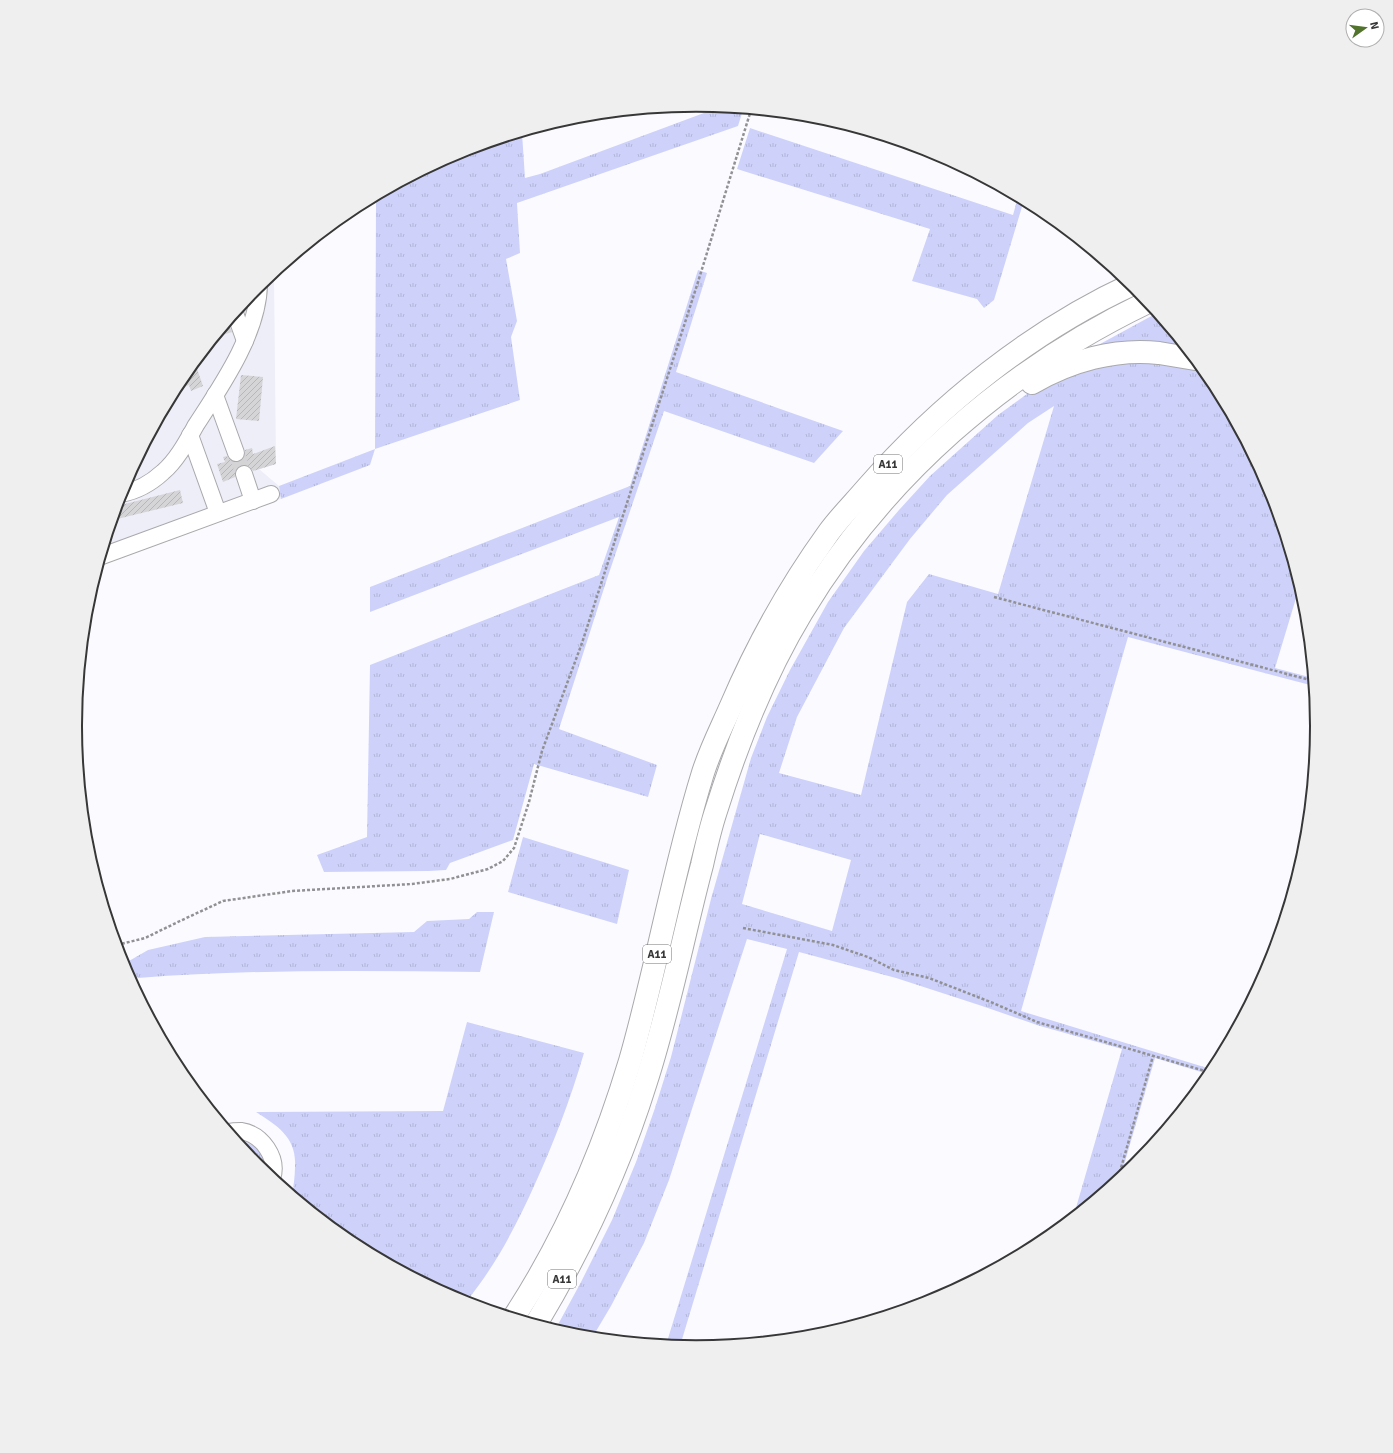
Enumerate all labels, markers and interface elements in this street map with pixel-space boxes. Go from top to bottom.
north arrow [1345,8,1385,48]
text: N [1367,20,1381,31]
road number: A11 [874,455,902,473]
road number: A11 [643,945,671,963]
road number: A11 [548,1270,576,1288]

